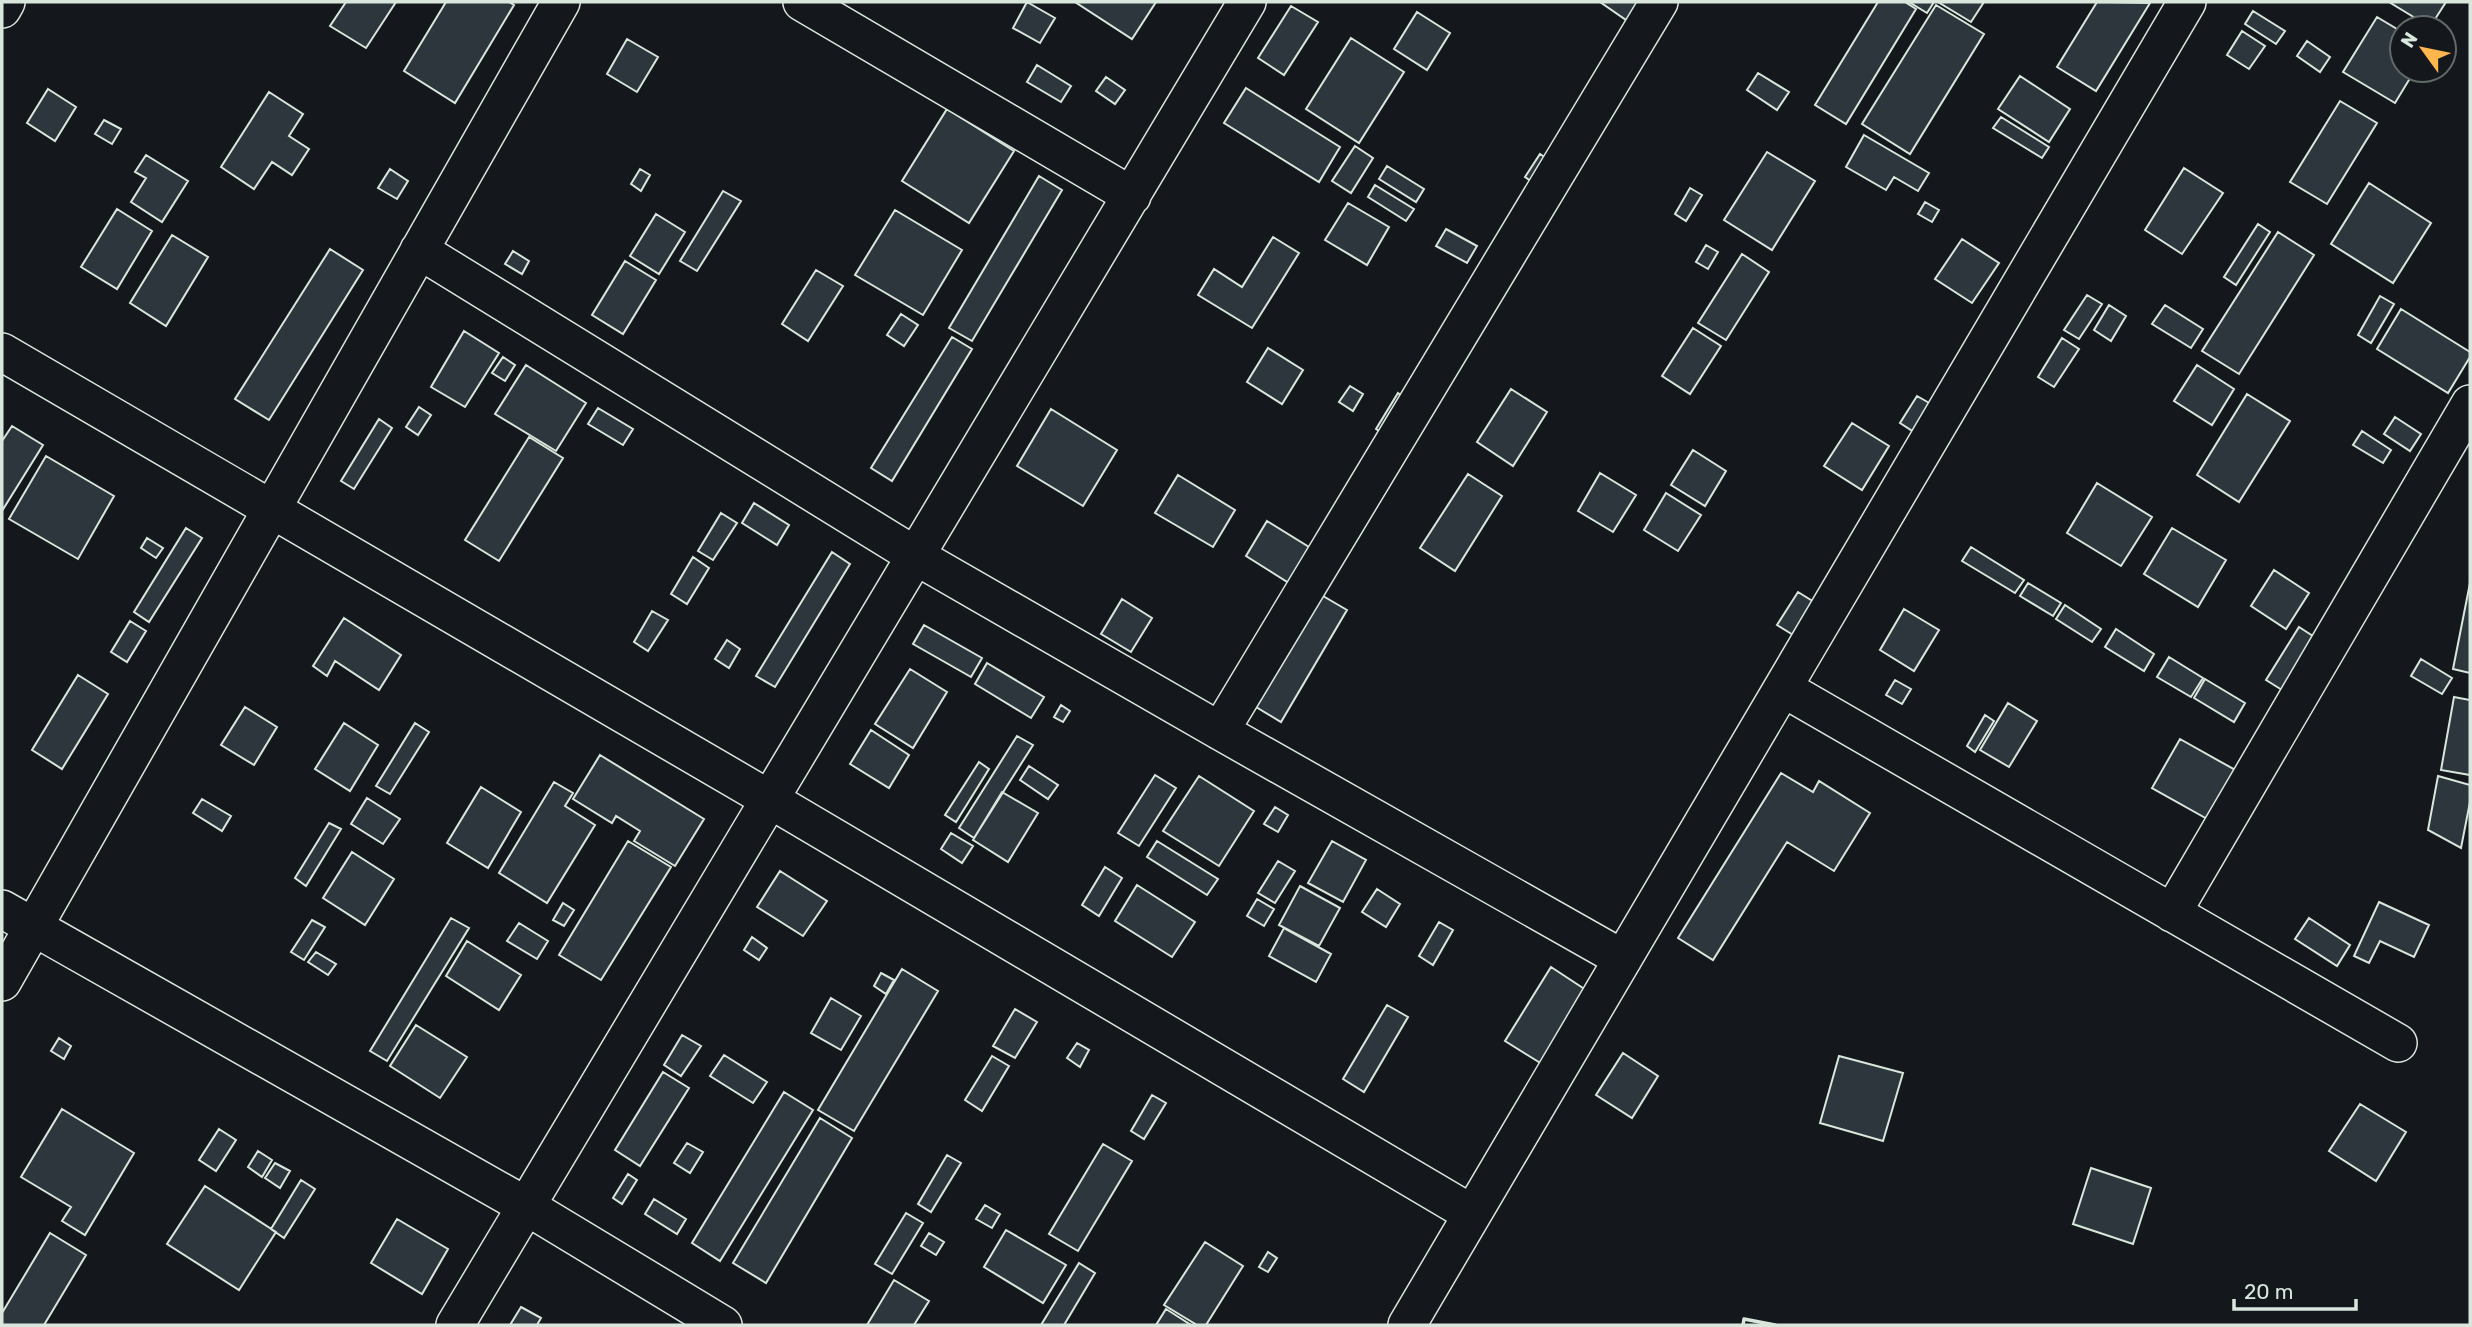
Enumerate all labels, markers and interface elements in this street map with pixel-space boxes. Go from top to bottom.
north arrow [2388,14,2458,84]
text: N [2396,28,2423,52]
scale bar [2234,1268,2356,1312]
text: 20 m [2244,1279,2293,1304]

